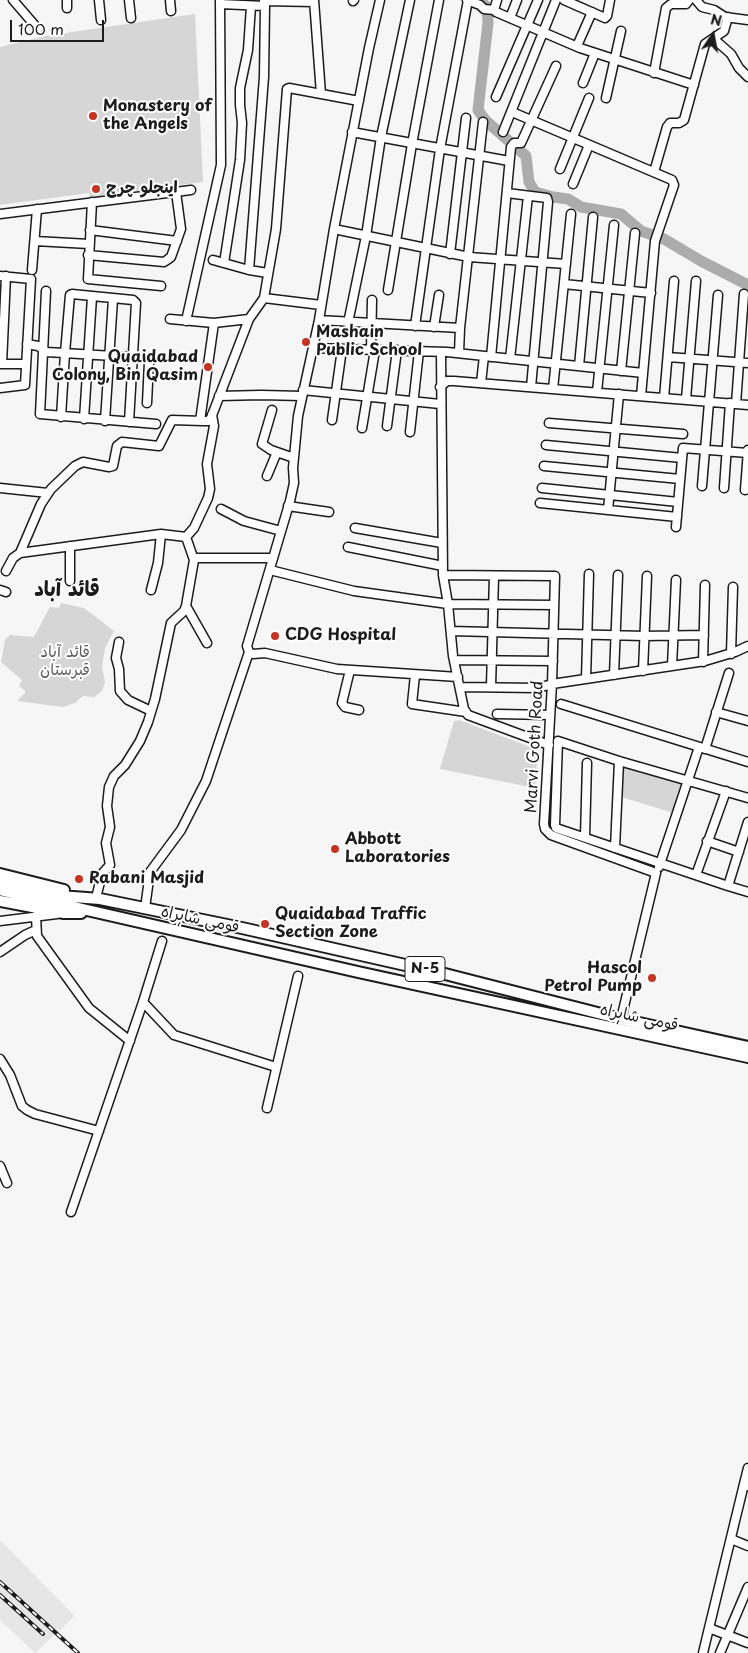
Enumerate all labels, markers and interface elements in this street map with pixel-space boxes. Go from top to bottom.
text: N [709,8,724,31]
scale bar [12,10,106,42]
north arrow [688,10,738,60]
text: 100 m [18,17,64,40]
place label: Monastery of the Angels [103,97,212,135]
marker: Monastery of the Angels [87,110,99,122]
place label: اینجلو چرچ [106,179,178,199]
marker: اینجلو چرچ [90,183,102,195]
place label: Mashain Public School [316,323,422,361]
marker: Mashain Public School [300,336,312,348]
place label: Quaidabad Colony, Bin Qasim [52,348,198,386]
marker: Quaidabad Colony, Bin Qasim [202,361,214,373]
district label: قائد آباد [34,577,100,603]
place label: CDG Hospital [285,626,396,646]
marker: CDG Hospital [269,630,281,642]
park label: قائد آباد قبرستان [40,643,90,681]
street label: Marvi Goth Road [522,680,548,814]
place label: Abbott Laboratories [345,830,450,868]
marker: Abbott Laboratories [329,843,341,855]
place label: Rabani Masjid [89,869,204,889]
marker: Rabani Masjid [73,873,85,885]
street label: قومی شاہراہ [159,902,241,938]
place label: Quaidabad Traffic Section Zone [275,905,427,943]
marker: Quaidabad Traffic Section Zone [259,918,271,930]
road number: N-5 [405,956,445,982]
place label: Hascol Petrol Pump [544,959,642,997]
marker: Hascol Petrol Pump [646,972,658,984]
street label: قومی شاہراہ [598,1000,680,1036]

